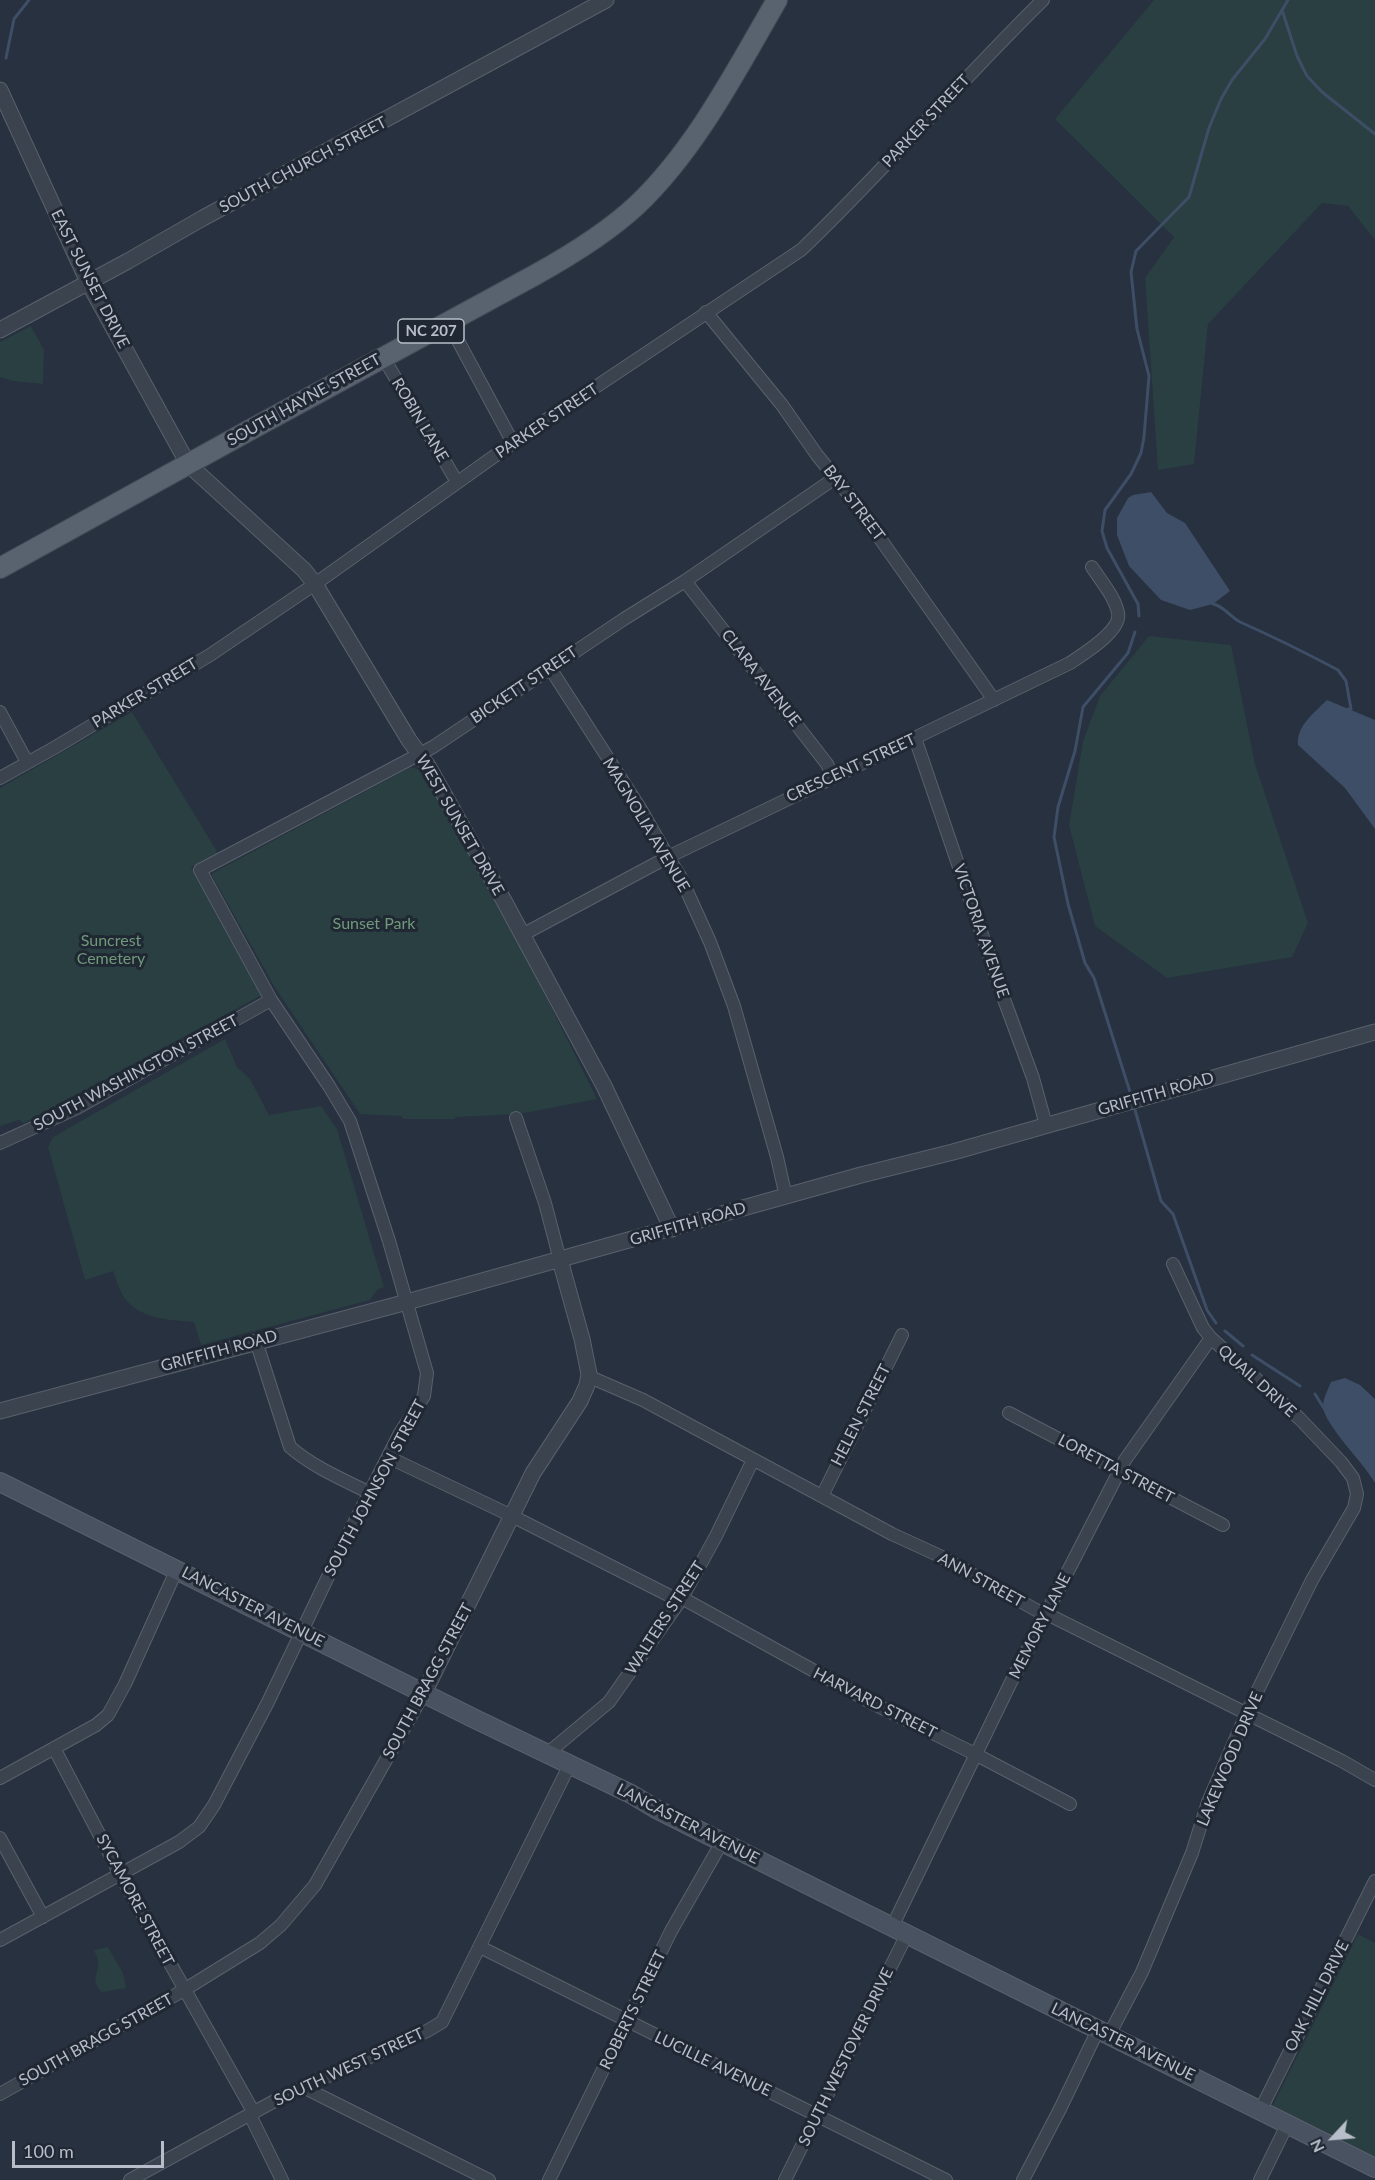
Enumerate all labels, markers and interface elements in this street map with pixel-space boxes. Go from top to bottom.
street label: PARKER STREET [878,71,974,171]
street label: SOUTH CHURCH STREET [216,113,390,217]
street label: EAST SUNSET DRIVE [47,206,133,352]
road number: NC 207 [398,319,464,343]
street label: SOUTH HAYNE STREET [224,350,384,450]
street label: ROBIN LANE [387,375,453,465]
street label: PARKER STREET [492,380,602,462]
street label: BAY STREET [819,461,889,545]
street label: CLARA AVENUE [717,626,805,730]
street label: BICKETT STREET [467,642,581,728]
street label: PARKER STREET [89,654,201,732]
street label: CRESCENT STREET [783,730,919,806]
street label: WEST SUNSET DRIVE [412,751,508,899]
street label: MAGNOLIA AVENUE [598,754,694,896]
street label: VICTORIA AVENUE [949,861,1013,1001]
park label: Sunset Park [333,914,415,934]
park label: Suncrest Cemetery [77,931,145,969]
street label: SOUTH WASHINGTON STREET [30,1011,242,1135]
street label: GRIFFITH ROAD [1096,1068,1216,1120]
street label: GRIFFITH ROAD [628,1198,748,1250]
street label: GRIFFITH ROAD [159,1326,279,1376]
street label: QUAIL DRIVE [1214,1341,1300,1421]
street label: HELEN STREET [827,1361,895,1469]
street label: SOUTH JOHNSON STREET [320,1397,430,1579]
street label: LORETTA STREET [1055,1430,1177,1508]
street label: ANN STREET [935,1548,1027,1612]
street label: WALTERS STREET [621,1558,709,1678]
street label: LANCASTER AVENUE [178,1563,328,1651]
street label: MEMORY LANE [1005,1570,1075,1682]
street label: SOUTH BRAGG STREET [379,1600,477,1762]
street label: HARVARD STREET [810,1664,940,1742]
street label: LAKEWOOD DRIVE [1193,1689,1267,1829]
street label: LANCASTER AVENUE [613,1780,763,1868]
street label: SYCAMORE STREET [92,1831,178,1969]
street label: OAK HILL DRIVE [1281,1937,1353,2055]
street label: ROBERTS STREET [596,1947,670,2073]
street label: SOUTH WESTOVER DRIVE [794,1965,898,2149]
street label: SOUTH BRAGG STREET [15,1990,177,2090]
street label: LANCASTER AVENUE [1048,1999,1198,2085]
street label: SOUTH WEST STREET [271,2024,427,2110]
street label: LUCILLE AVENUE [651,2027,775,2101]
north arrow [1303,2108,1363,2168]
scale bar [15,2129,166,2167]
text: N [1305,2136,1328,2156]
text: 100 m [23,2140,74,2162]

